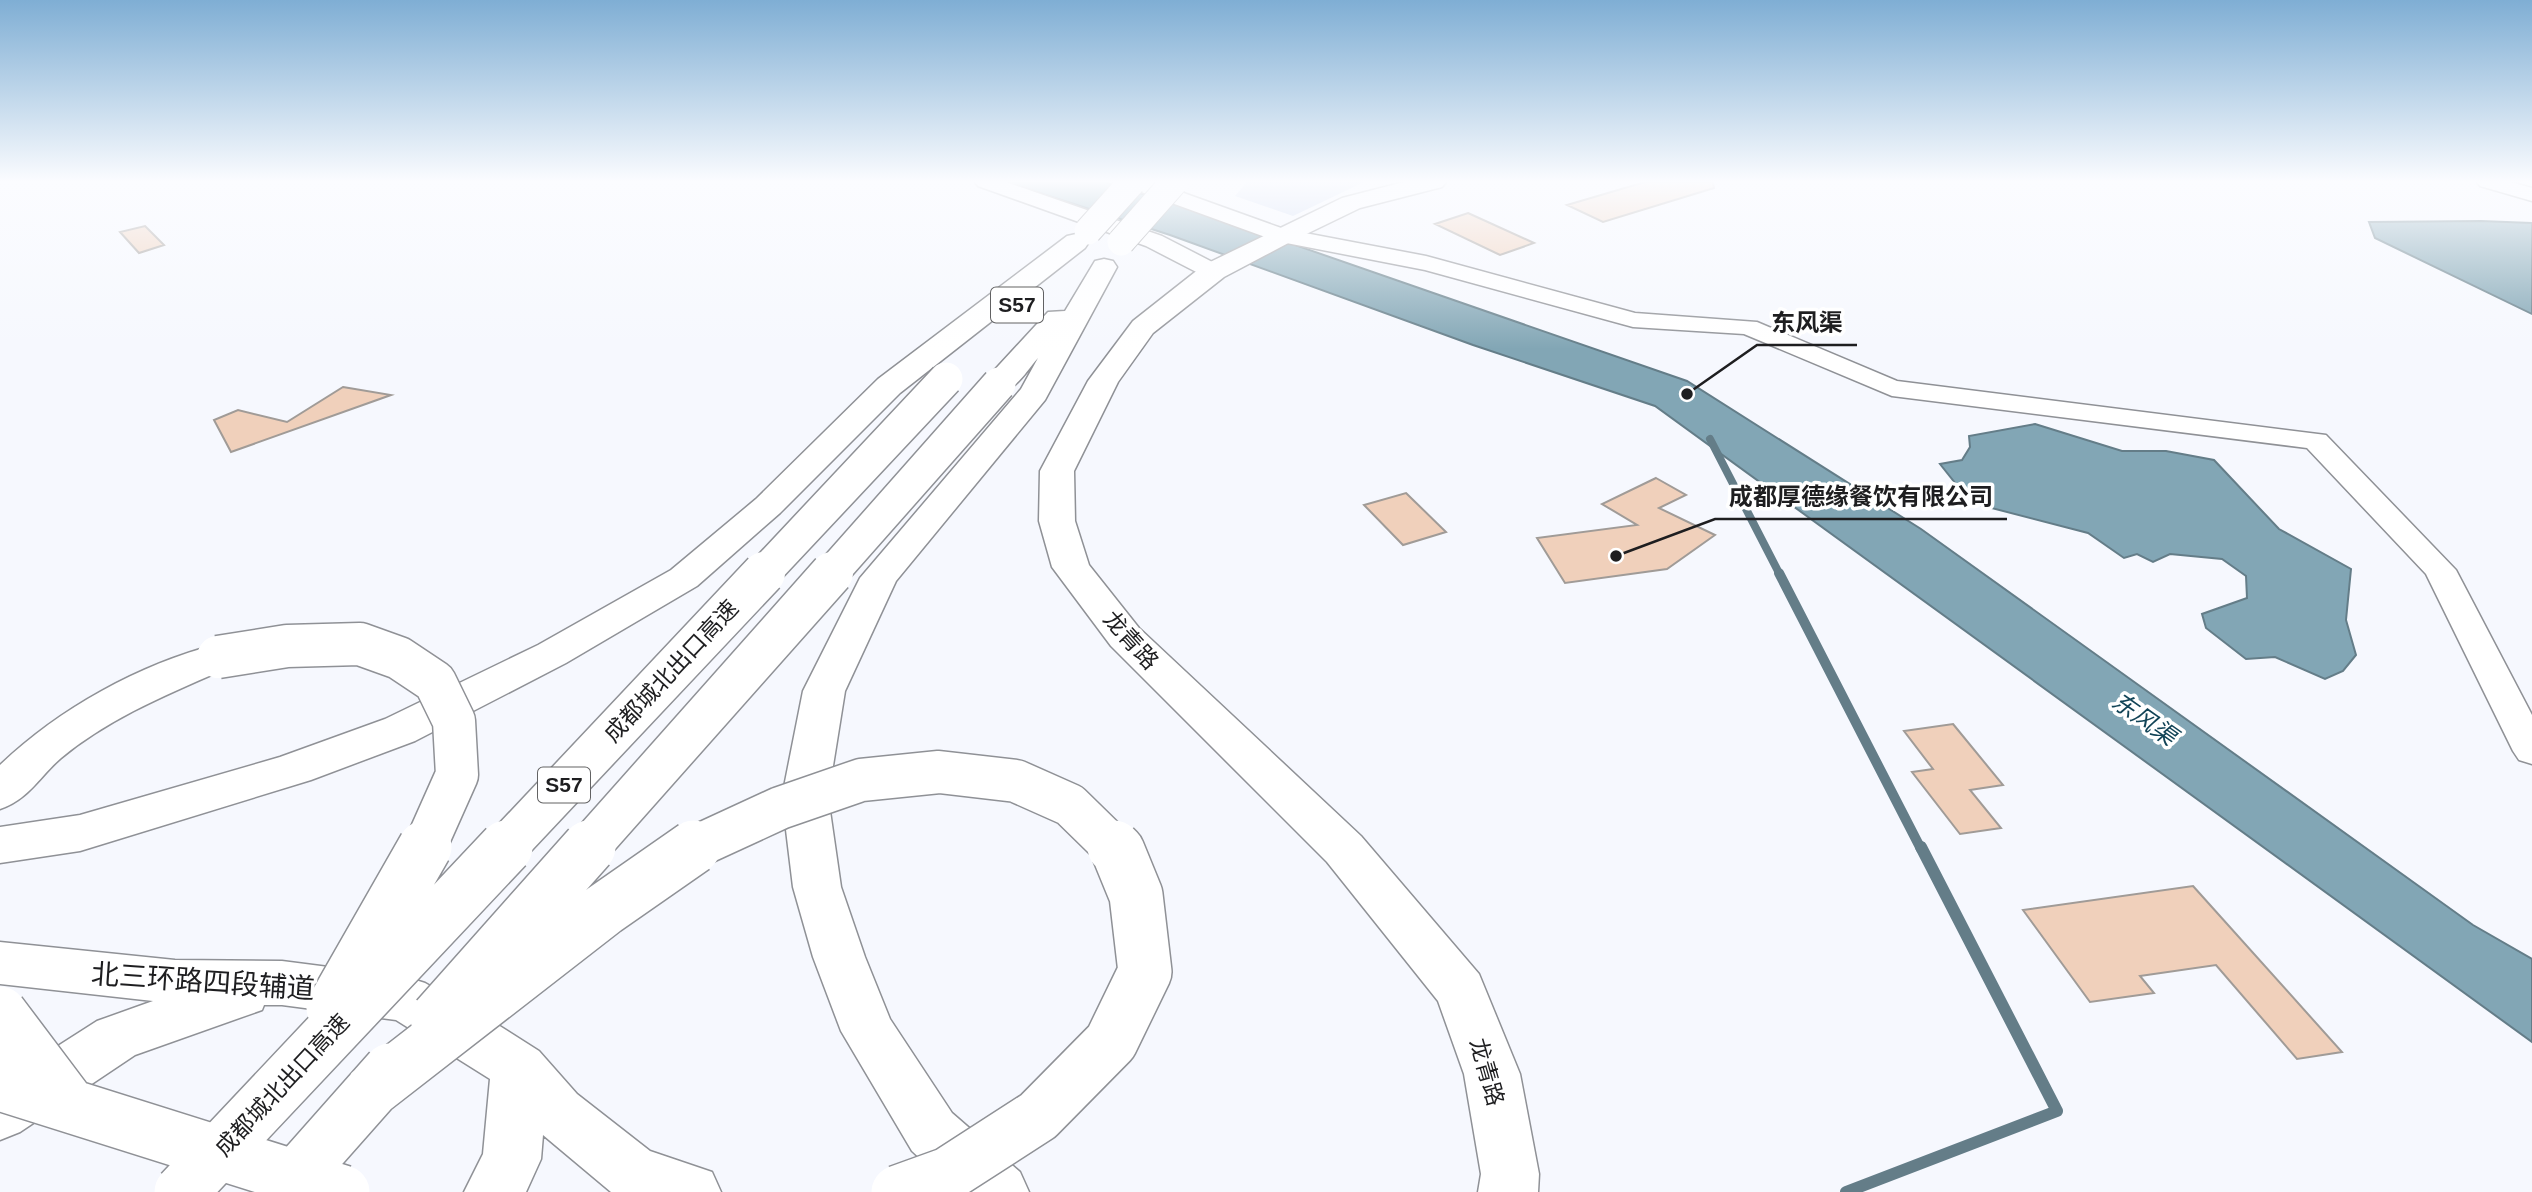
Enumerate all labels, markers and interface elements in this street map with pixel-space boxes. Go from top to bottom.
road number: S57 [991,288,1043,322]
callout: 东风渠 [1757,300,1857,345]
text: 东风渠 [1771,309,1843,336]
callout: 成都厚德缘餐饮有限公司 [1715,474,2007,519]
text: 成都厚德缘餐饮有限公司 [1729,483,1993,510]
street label: 成都城北出口高速 [599,595,743,747]
street label: 龙青路 [1098,606,1164,674]
water label: 东风渠 [2107,687,2184,752]
road number: S57 [538,768,590,802]
street label: 北三环路四段辅道 [90,958,316,1005]
street label: 成都城北出口高速 [210,1009,354,1161]
street label: 龙青路 [1465,1035,1509,1109]

